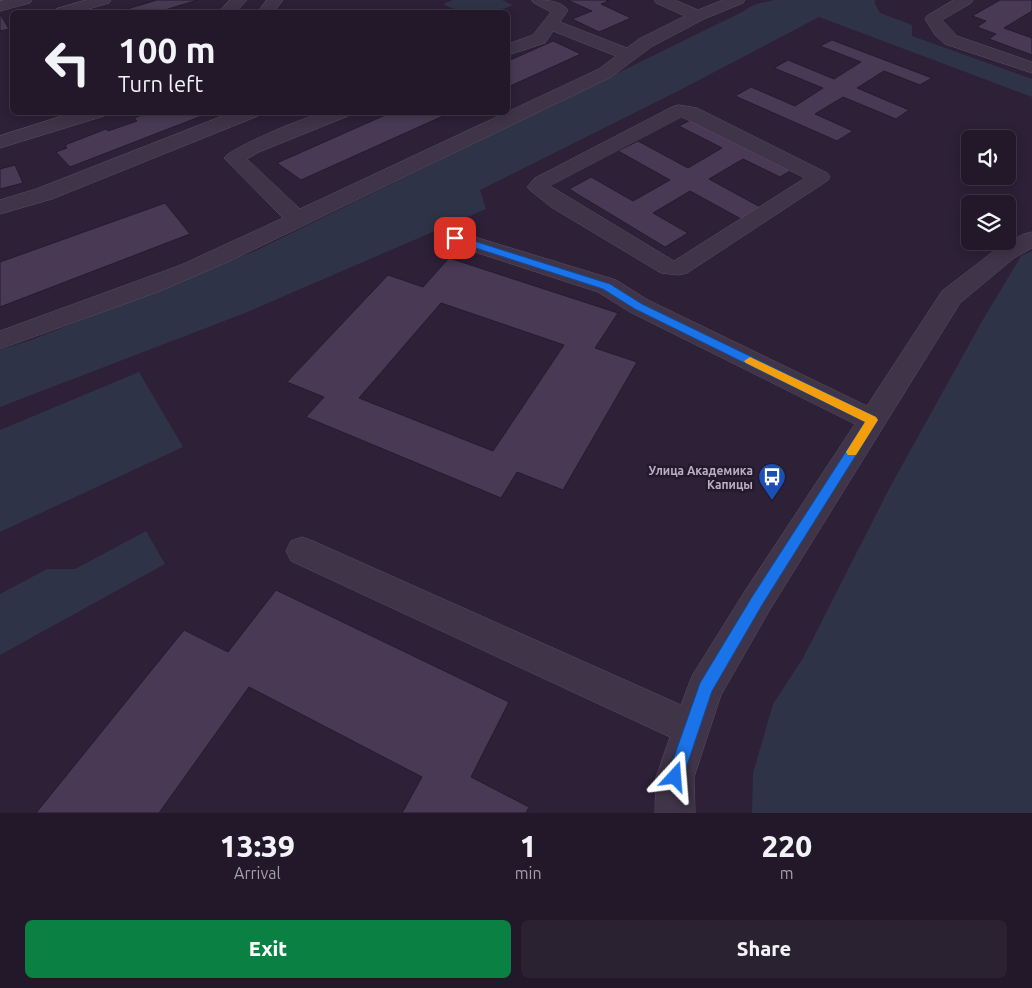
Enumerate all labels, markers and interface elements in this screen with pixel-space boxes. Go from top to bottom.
icon: left [35,30,100,95]
text: 100 m [118,30,216,70]
text: Turn left [118,71,203,96]
map controls [961,130,1016,250]
button: sound [961,130,1016,185]
button: layers [961,195,1016,250]
pin [434,217,476,259]
icon: arrive [441,224,469,252]
bus stop icon: Улица Академика Капицы [757,462,787,501]
place label: Улица Академика Капицы [649,464,753,491]
position arrow [648,750,700,802]
text: 13:39 [220,829,295,863]
text: 1 [520,829,537,863]
text: 220 [761,829,812,863]
text: Arrival [234,864,281,882]
text: min [515,864,542,882]
text: m [780,864,794,882]
button: Exit [25,920,511,978]
button: Share [521,920,1007,978]

